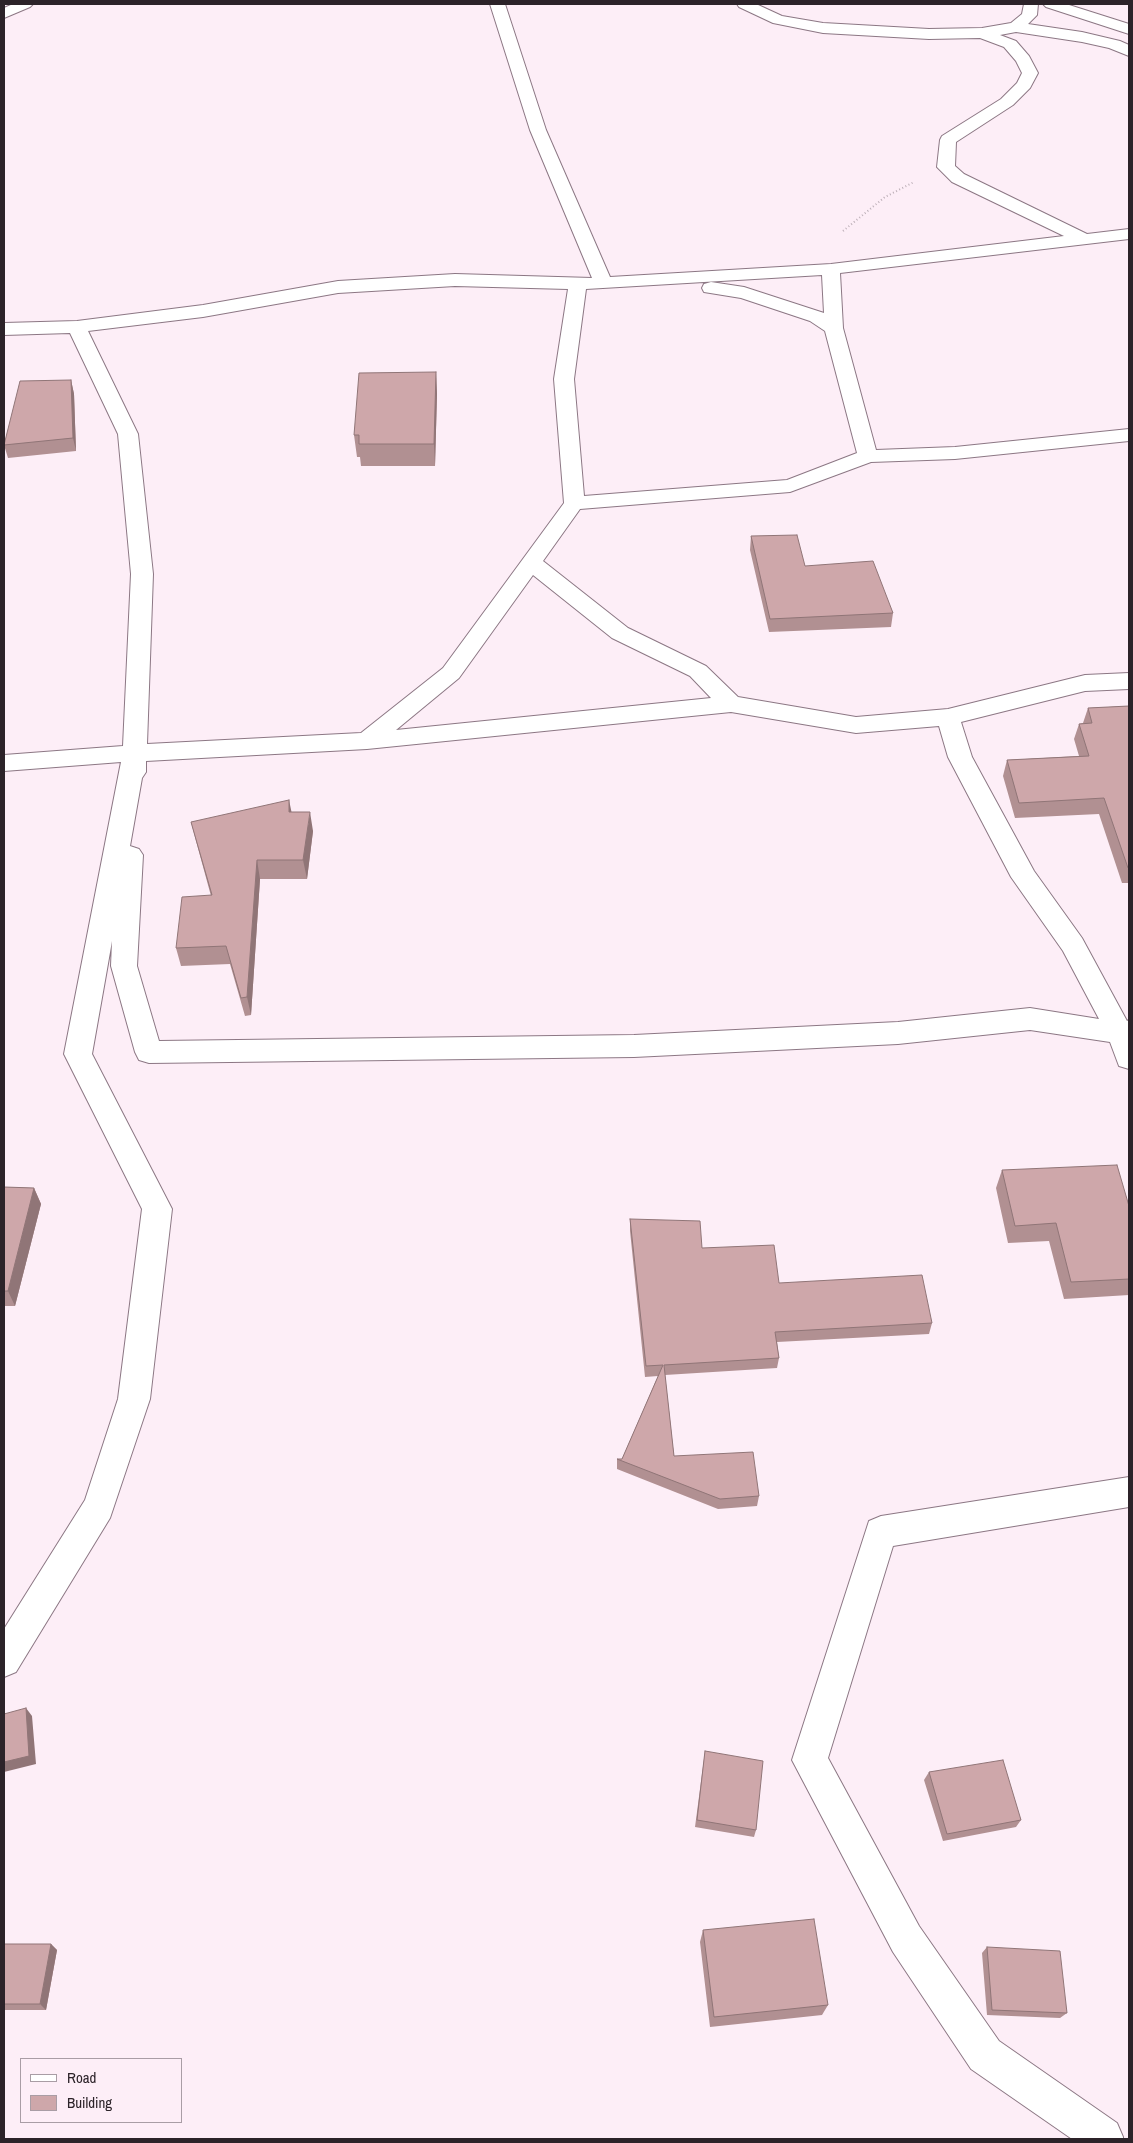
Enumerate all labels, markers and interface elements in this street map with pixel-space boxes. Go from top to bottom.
legend [20,2058,182,2123]
text: Road [67,2067,96,2088]
text: Building [67,2092,112,2113]

